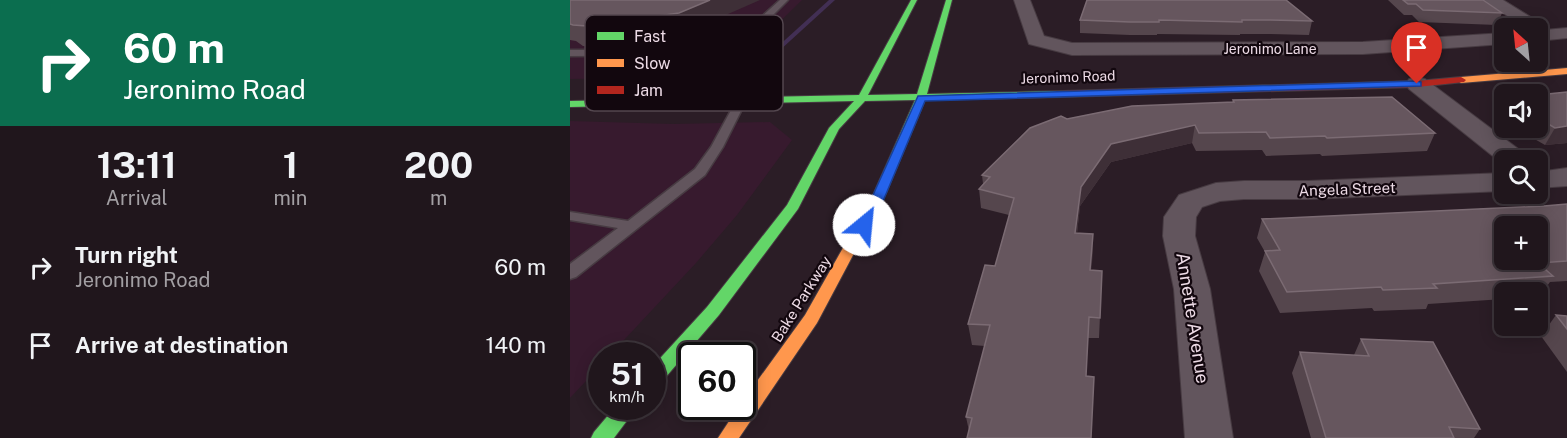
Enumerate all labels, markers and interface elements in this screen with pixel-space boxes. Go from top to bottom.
legend [585,15,783,111]
north arrow [1494,18,1548,72]
map controls [1494,18,1548,336]
pin [1391,22,1442,84]
text: 60 m [123,23,225,72]
icon: right [24,24,102,102]
text: Fast [634,27,666,46]
icon: arrive [1400,31,1433,64]
street label: Jeronimo Lane [1223,41,1317,57]
text: Slow [634,54,671,73]
street label: Jeronimo Road [1020,67,1116,87]
text: Jeronimo Road [123,73,306,105]
text: Jam [634,81,663,100]
button: sound [1494,84,1548,138]
text: 13:11 [97,144,177,186]
text: 1 [283,144,298,186]
text: 200 [404,144,473,186]
button: search [1494,150,1548,204]
street label: Angela Street [1298,179,1396,199]
text: Arrival [106,186,168,210]
text: min [273,186,307,210]
text: m [430,186,447,210]
position arrow [832,193,896,257]
button: + [1494,216,1548,270]
text: Turn right [75,242,178,268]
icon: right [24,251,57,284]
street label: Annette Avenue [1172,251,1214,385]
street label: Bake Parkway [768,253,834,345]
text: 60 m [495,254,546,280]
text: Jeronimo Road [75,268,210,292]
button: − [1494,282,1548,336]
icon: arrive [24,329,57,362]
text: Arrive at destination [75,332,288,358]
text: 140 m [485,332,546,358]
speed limit sign: 60 [678,342,756,420]
text: 51 [610,356,644,392]
text: km/h [609,388,645,405]

